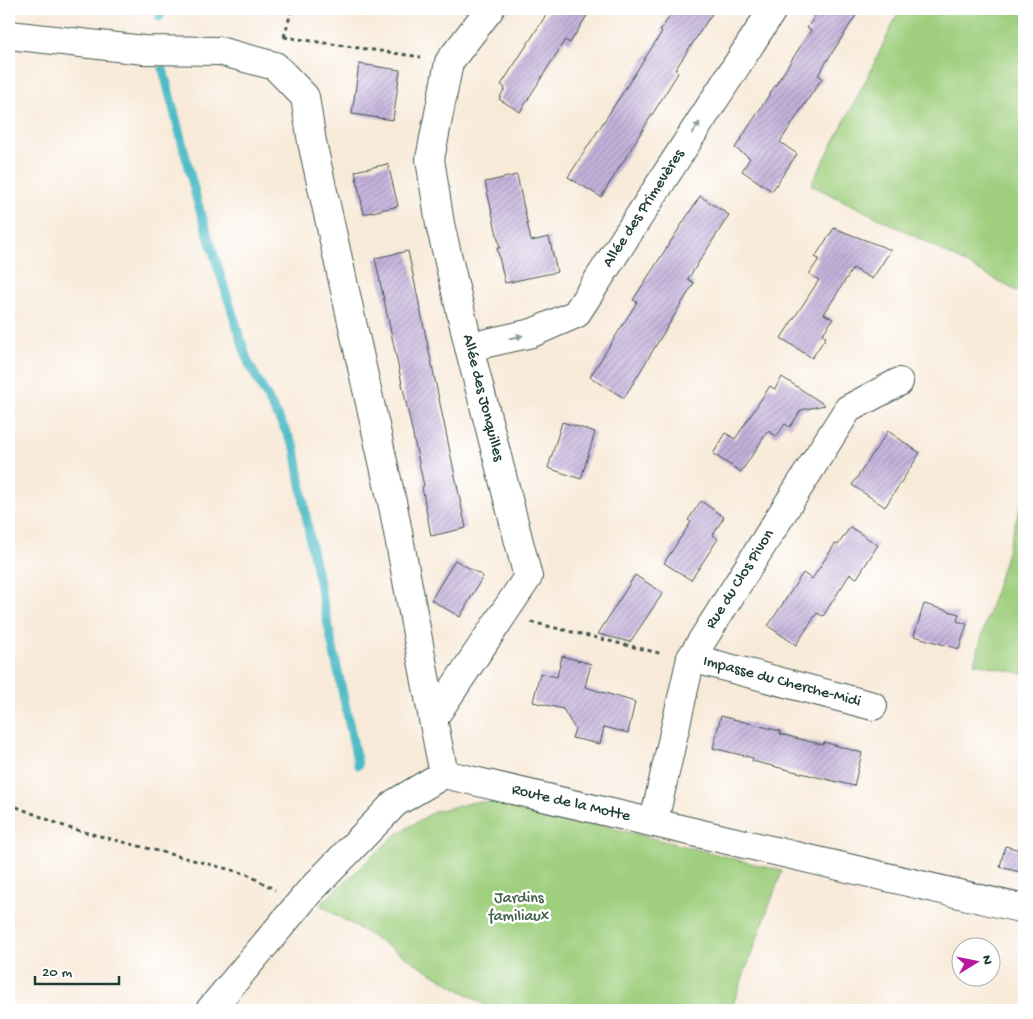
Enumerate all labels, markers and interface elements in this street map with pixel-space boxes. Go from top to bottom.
one-way arrow [691,122,701,135]
street label: Allée des Primevères [599,145,690,271]
one-way arrow [509,332,525,340]
street label: Allée des Jonquilles [457,333,507,465]
street label: Rue du Clos Pivon [702,526,779,633]
street label: Impasse du Cherche-Midi [701,652,863,712]
street label: Route de la Motte [510,781,633,827]
park label: Jardins familiaux [488,890,550,927]
north arrow [950,936,1000,986]
scale bar [35,954,119,986]
text: N [977,954,996,966]
text: 20 m [42,964,72,982]

